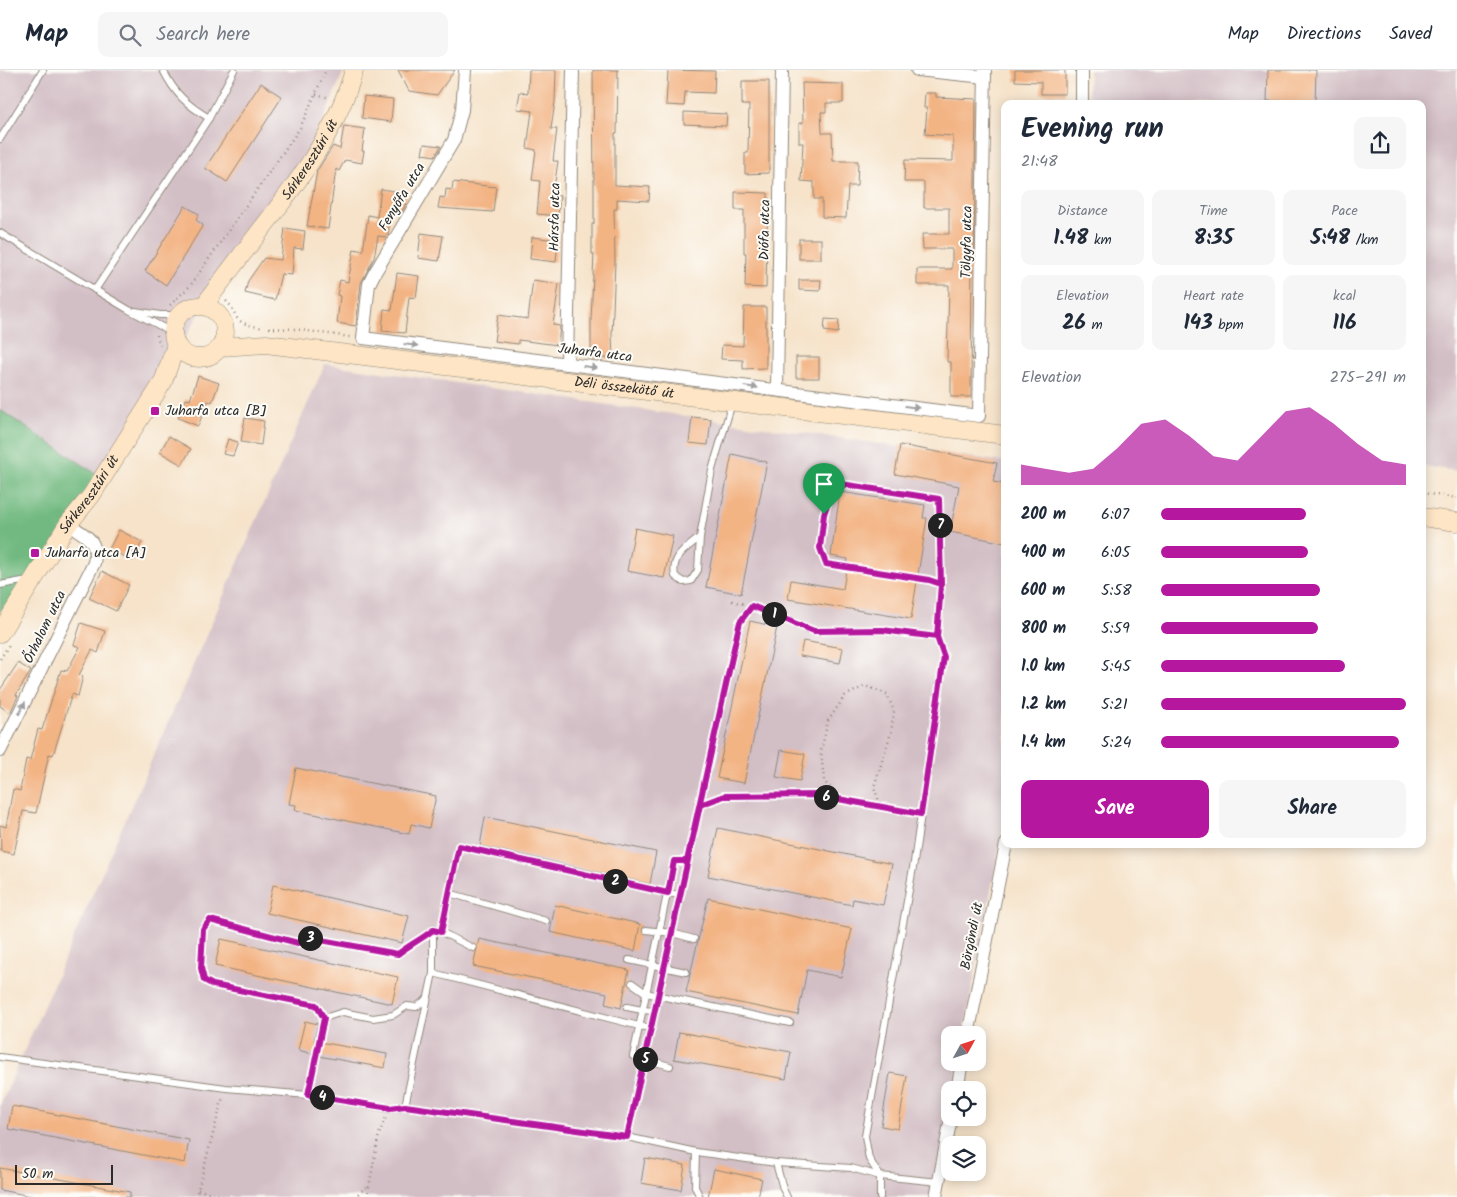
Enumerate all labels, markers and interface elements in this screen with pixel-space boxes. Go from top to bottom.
search box [98,12,448,57]
text: Map [25,15,68,54]
text: Search here [156,20,250,50]
text: Map [1227,20,1259,49]
text: Directions [1287,20,1361,49]
text: Saved [1389,20,1432,49]
icon: search [116,21,144,49]
text: Evening run [1021,107,1164,152]
street label: Sárkeresztúri út [276,115,345,205]
button: share [1354,117,1406,169]
text: 21:48 [1021,149,1058,174]
street label: Fenyőfa utca [373,159,431,235]
street label: Hársfa utca [543,182,567,252]
street label: Diófa utca [753,199,777,261]
text: Distance [1057,200,1108,222]
text: Time [1199,200,1228,222]
text: Pace [1331,200,1358,222]
street label: Tölgyfa utca [955,205,979,279]
text: 1.48 [1053,222,1088,255]
text: 8:35 [1194,222,1233,255]
text: 5:48 [1311,222,1350,255]
text: km [1088,229,1112,251]
text: /km [1350,229,1378,251]
text: Elevation [1056,285,1109,307]
text: Heart rate [1183,285,1244,307]
text: kcal [1333,285,1356,307]
text: 26 [1062,307,1086,340]
text: 143 [1183,307,1213,340]
text: 116 [1332,307,1357,340]
text: m [1086,314,1103,336]
text: bpm [1213,314,1244,336]
street label: Juharfa utca [557,338,633,368]
one-way arrow [404,341,420,349]
one-way arrow [582,363,598,371]
text: Elevation [1021,365,1082,390]
text: 275–291 m [1330,365,1406,390]
street label: Déli összekötő út [573,371,676,405]
one-way arrow [743,383,759,391]
place label: Juharfa utca [B] [165,400,267,422]
one-way arrow [905,403,921,411]
marker: Juharfa utca [B] [149,405,161,417]
street label: Sárkeresztúri út [54,450,125,538]
pin [803,463,845,514]
icon: arrive [810,470,838,498]
text: 200 m [1021,502,1066,527]
text: 6:07 [1101,502,1129,527]
pin: 7 [928,512,952,538]
text: 7 [937,514,944,536]
text: 400 m [1021,540,1065,565]
text: 6:05 [1101,540,1130,565]
place label: Juharfa utca [A] [45,542,146,564]
marker: Juharfa utca [A] [29,547,41,559]
text: 600 m [1021,578,1065,603]
text: 5:58 [1101,578,1132,603]
street label: Őrhalom utca [18,587,72,667]
pin: 1 [762,602,786,626]
text: 1 [772,603,777,625]
text: 800 m [1021,616,1066,641]
text: 5:59 [1101,616,1130,641]
text: 1.0 km [1021,654,1065,679]
text: 5:45 [1101,654,1131,679]
text: 1.2 km [1021,692,1066,717]
text: 5:21 [1101,692,1128,717]
one-way arrow [18,700,26,715]
text: 1.4 km [1021,730,1066,755]
text: 5:24 [1101,730,1132,755]
button: Save [1021,780,1209,838]
button: Share [1219,780,1406,838]
pin: 6 [814,784,838,810]
text: 6 [823,786,830,808]
pin: 2 [602,868,628,894]
text: 2 [611,870,620,892]
street label: Börgöndi út [955,900,989,972]
pin: 3 [298,926,322,950]
text: 3 [307,927,314,949]
north arrow [941,1026,986,1071]
map controls [941,1026,986,1181]
pin: 5 [632,1046,658,1072]
text: 5 [642,1048,649,1070]
button: locate [941,1081,986,1126]
pin: 4 [310,1084,334,1110]
text: 4 [319,1086,326,1108]
button: layers [941,1136,986,1181]
scale bar [15,1162,112,1185]
text: 50 m [22,1163,53,1185]

